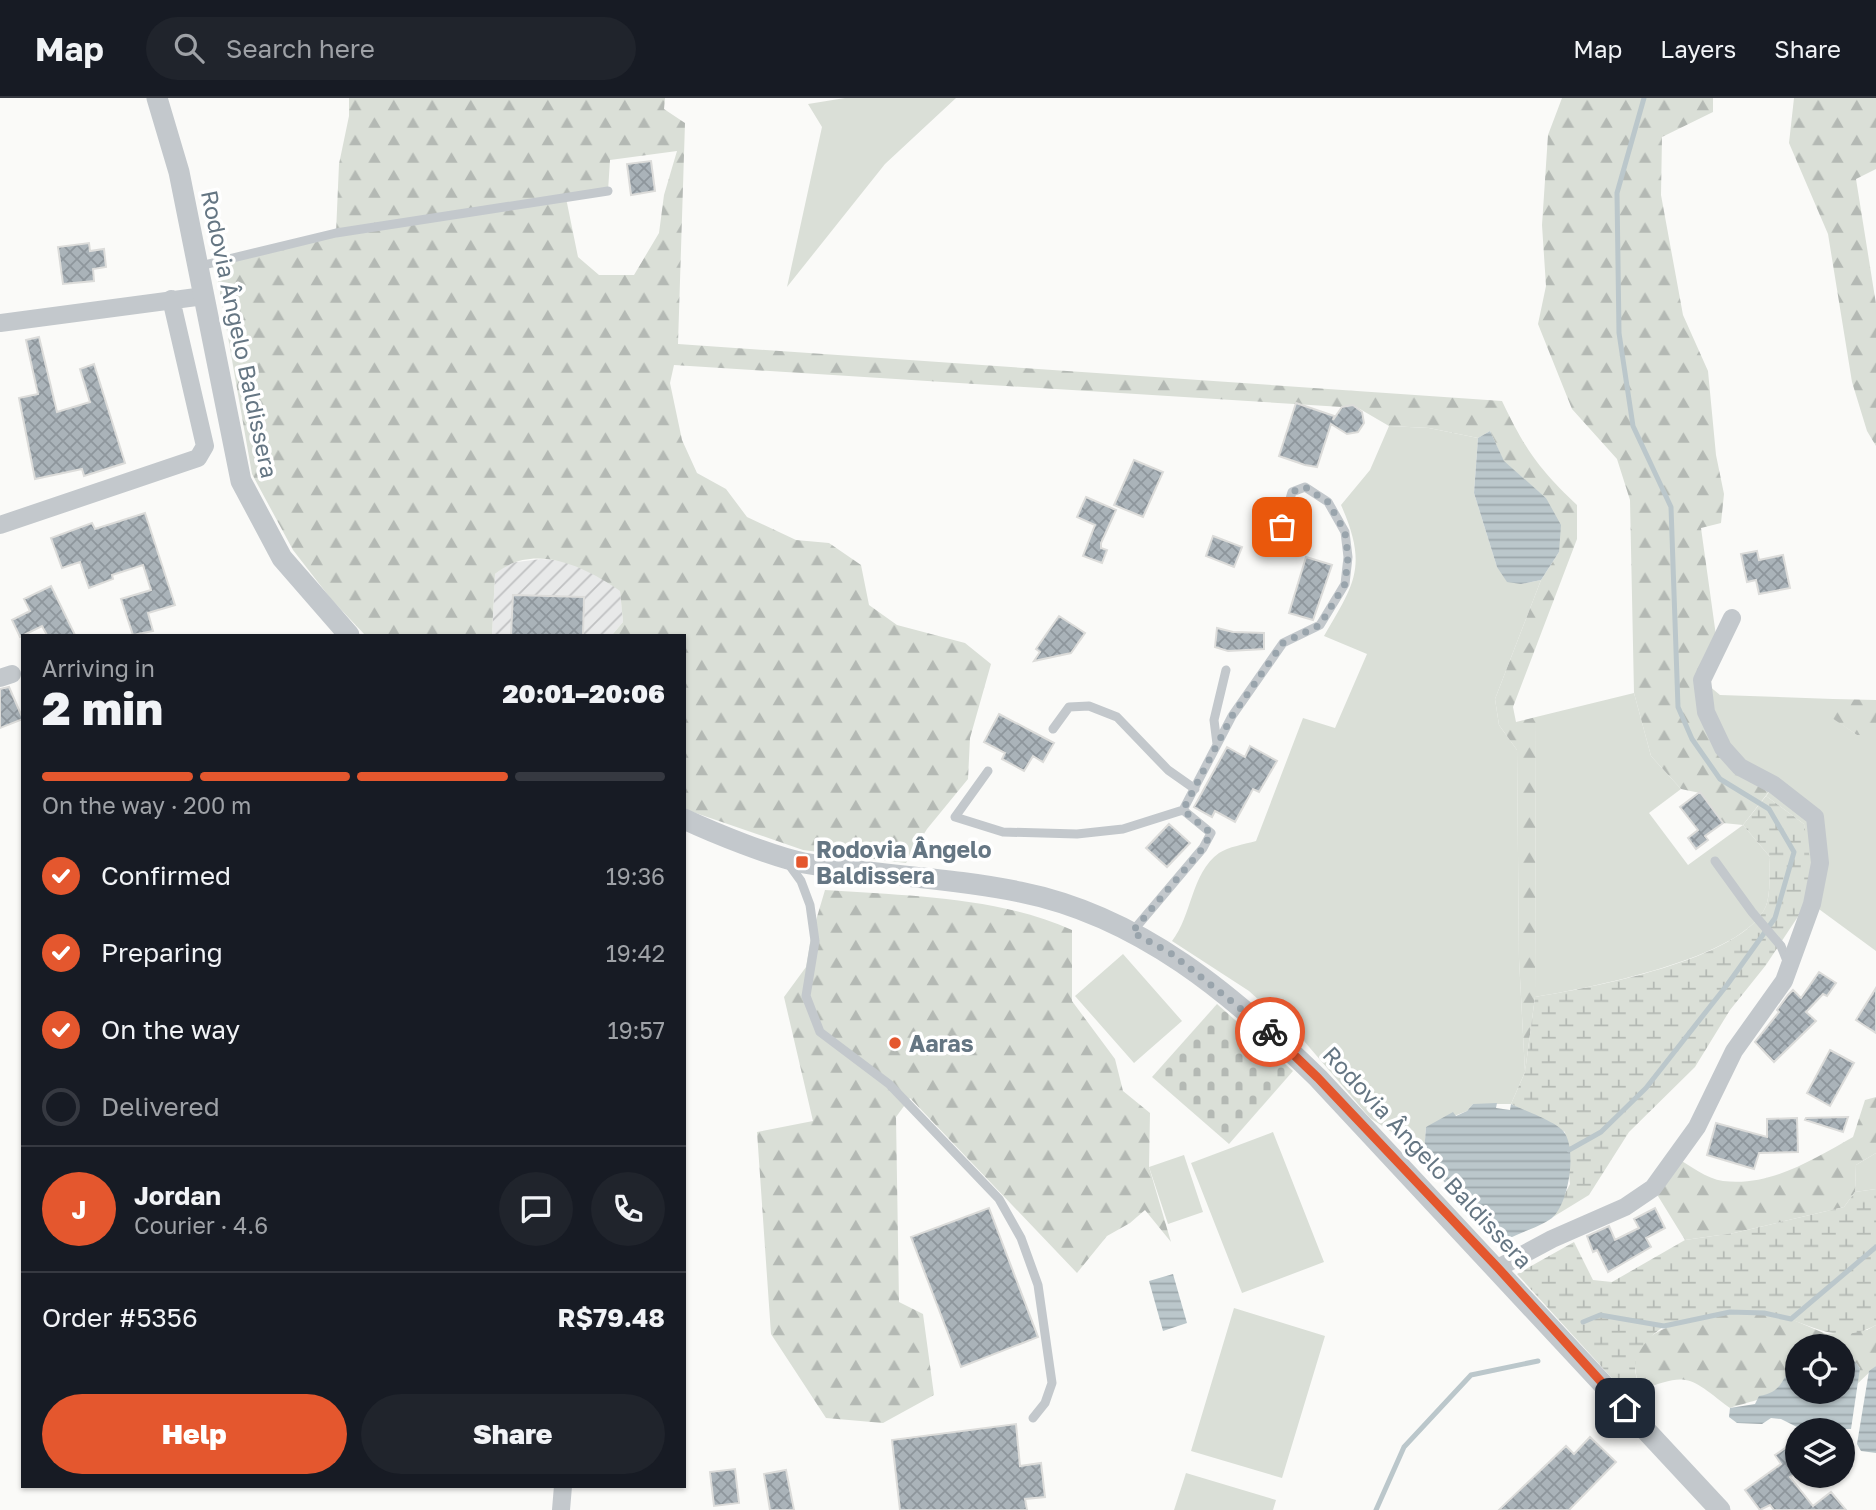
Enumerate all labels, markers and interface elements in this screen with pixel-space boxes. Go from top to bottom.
search box [146,17,636,80]
text: Map [35,29,104,68]
icon: search [170,29,208,67]
text: Search here [226,33,375,64]
text: Map [1573,34,1622,63]
text: Layers [1660,34,1736,63]
text: Share [1774,34,1841,63]
street label: Rodovia Ângelo Baldissera [196,188,284,480]
pin [1252,497,1312,557]
icon: bag [1263,508,1301,546]
text: Arriving in [42,654,155,682]
text: 20:01–20:06 [502,678,665,709]
text: 2 min [42,680,163,735]
text: On the way · 200 m [42,791,251,819]
place label: Rodovia Ângelo Baldissera [816,835,992,889]
marker: Rodovia Ângelo Baldissera [794,854,810,870]
icon: check [42,857,80,895]
text: Confirmed [101,860,231,891]
text: 19:36 [606,862,665,890]
icon: check [42,934,80,972]
text: Preparing [101,937,223,968]
text: 19:42 [606,939,665,967]
courier [1235,997,1305,1067]
icon: check [42,1011,80,1049]
icon: bike [1251,1013,1289,1051]
text: On the way [101,1014,240,1045]
text: 19:57 [608,1016,665,1044]
place label: Aaras [909,1029,974,1057]
marker: Aaras [887,1035,903,1051]
street label: Rodovia Ângelo Baldissera [1318,1040,1538,1274]
text: Delivered [101,1091,220,1122]
button: chat [499,1172,573,1246]
button: phone [591,1172,665,1246]
text: Jordan [134,1180,221,1211]
text: J [72,1194,86,1225]
text: Courier · 4.6 [134,1211,268,1239]
text: Order #5356 [42,1302,198,1333]
text: R$79.48 [558,1302,665,1333]
map controls [1785,1334,1855,1488]
button: locate [1785,1334,1855,1404]
pin [1595,1378,1655,1438]
icon: home [1606,1389,1644,1427]
button: Help [42,1394,347,1474]
button: Share [361,1394,665,1474]
button: layers [1785,1418,1855,1488]

